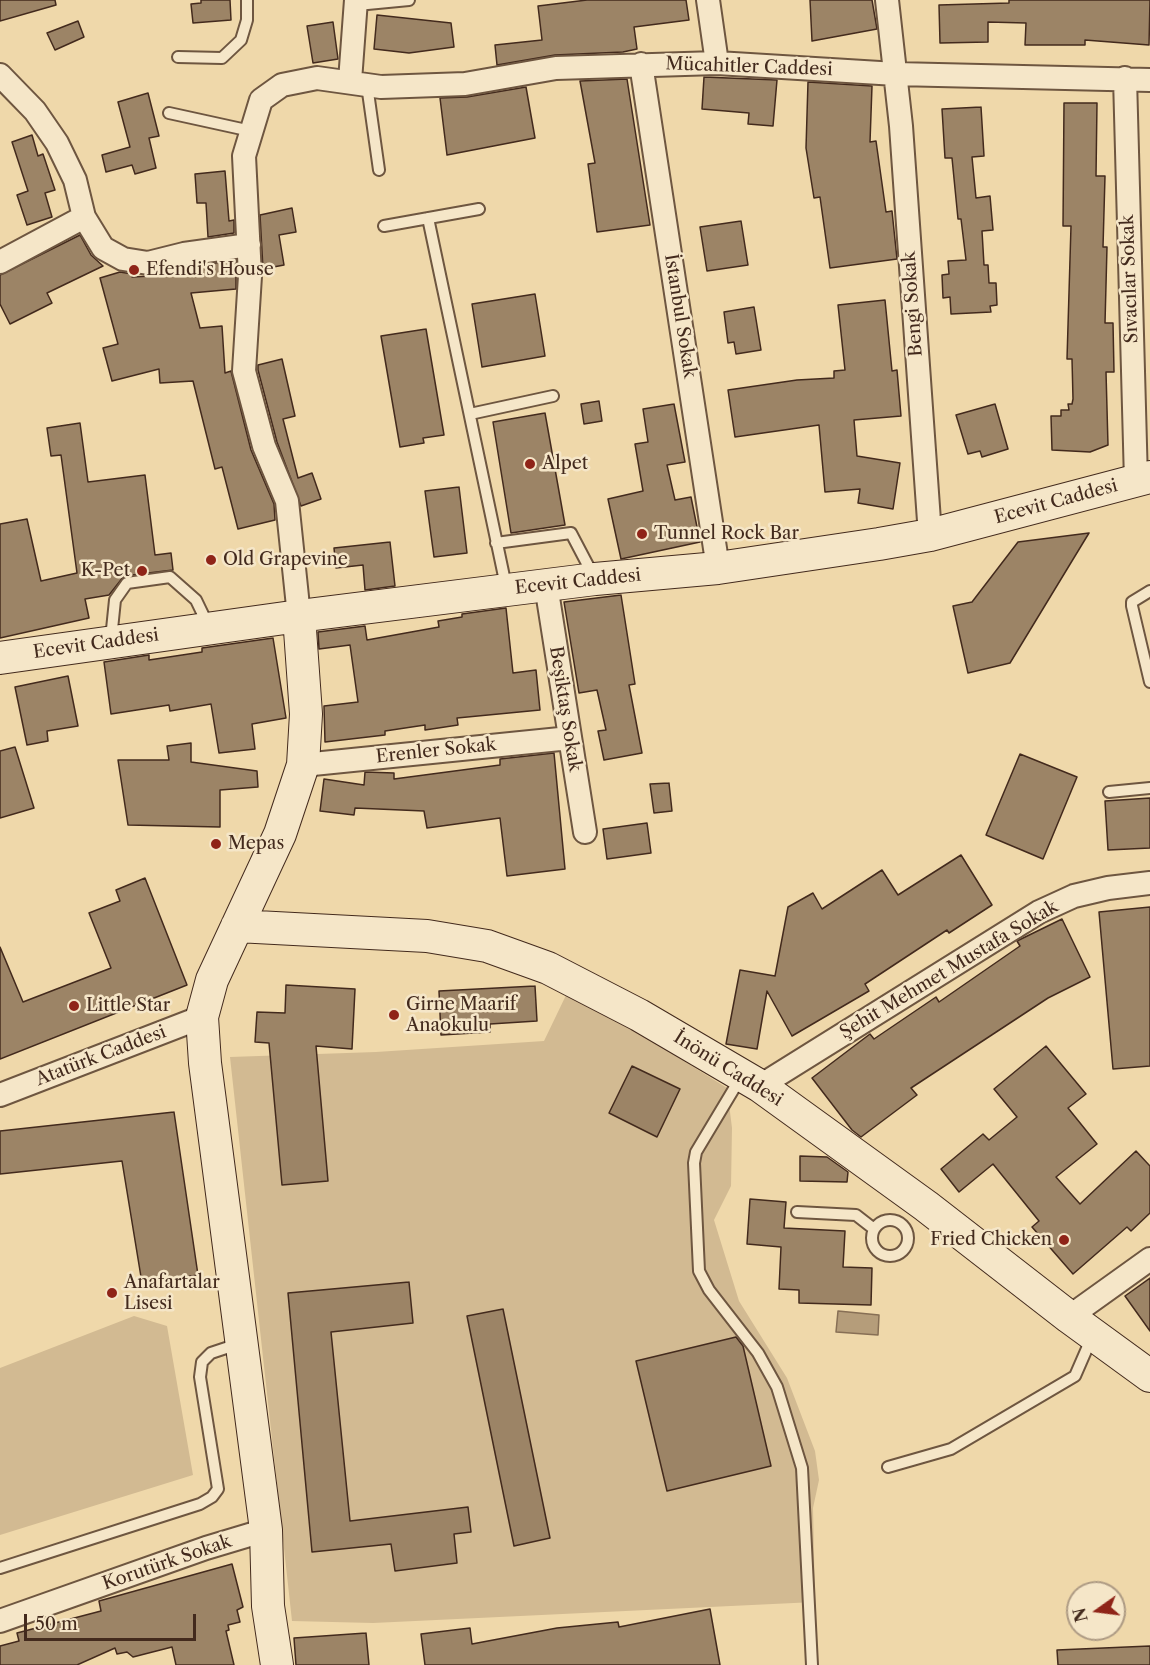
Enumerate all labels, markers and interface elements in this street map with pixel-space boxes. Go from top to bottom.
street label: Mücahitler Caddesi [665,53,833,81]
street label: Sıvacılar Sokak [1117,214,1143,344]
street label: Bengi Sokak [899,251,927,357]
street label: İstanbul Sokak [660,252,700,380]
place label: Efendi's House [146,259,274,281]
marker: Efendi's House [127,263,141,277]
place label: Alpet [542,453,588,475]
marker: Alpet [523,457,537,471]
street label: Ecevit Caddesi [992,475,1120,529]
place label: Tunnel Rock Bar [654,523,799,545]
marker: Tunnel Rock Bar [635,527,649,541]
place label: Old Grapevine [223,549,348,571]
marker: Old Grapevine [204,553,218,567]
place label: K-Pet [81,560,130,582]
marker: K-Pet [135,564,149,578]
street label: Ecevit Caddesi [514,565,642,599]
street label: Ecevit Caddesi [32,624,160,664]
street label: Beşiktaş Sokak [544,645,586,773]
street label: Erenler Sokak [375,734,497,768]
place label: Mepas [228,833,284,855]
marker: Mepas [209,837,223,851]
street label: Şehit Mehmet Mustafa Sokak [836,896,1062,1044]
place label: Girne Maarif Anaokulu [406,994,516,1036]
place label: Little Star [86,995,170,1017]
marker: Little Star [67,999,81,1013]
marker: Girne Maarif Anaokulu [387,1008,401,1022]
street label: Atatürk Caddesi [33,1021,169,1091]
street label: İnönü Caddesi [669,1027,787,1111]
place label: Fried Chicken [930,1229,1052,1251]
marker: Fried Chicken [1057,1233,1071,1247]
place label: Anafartalar Lisesi [124,1272,220,1314]
marker: Anafartalar Lisesi [105,1286,119,1300]
street label: Korutürk Sokak [100,1531,234,1595]
north arrow [1066,1581,1126,1641]
scale bar [27,1602,200,1640]
text: N [1069,1606,1092,1624]
text: 50 m [35,1613,78,1635]

